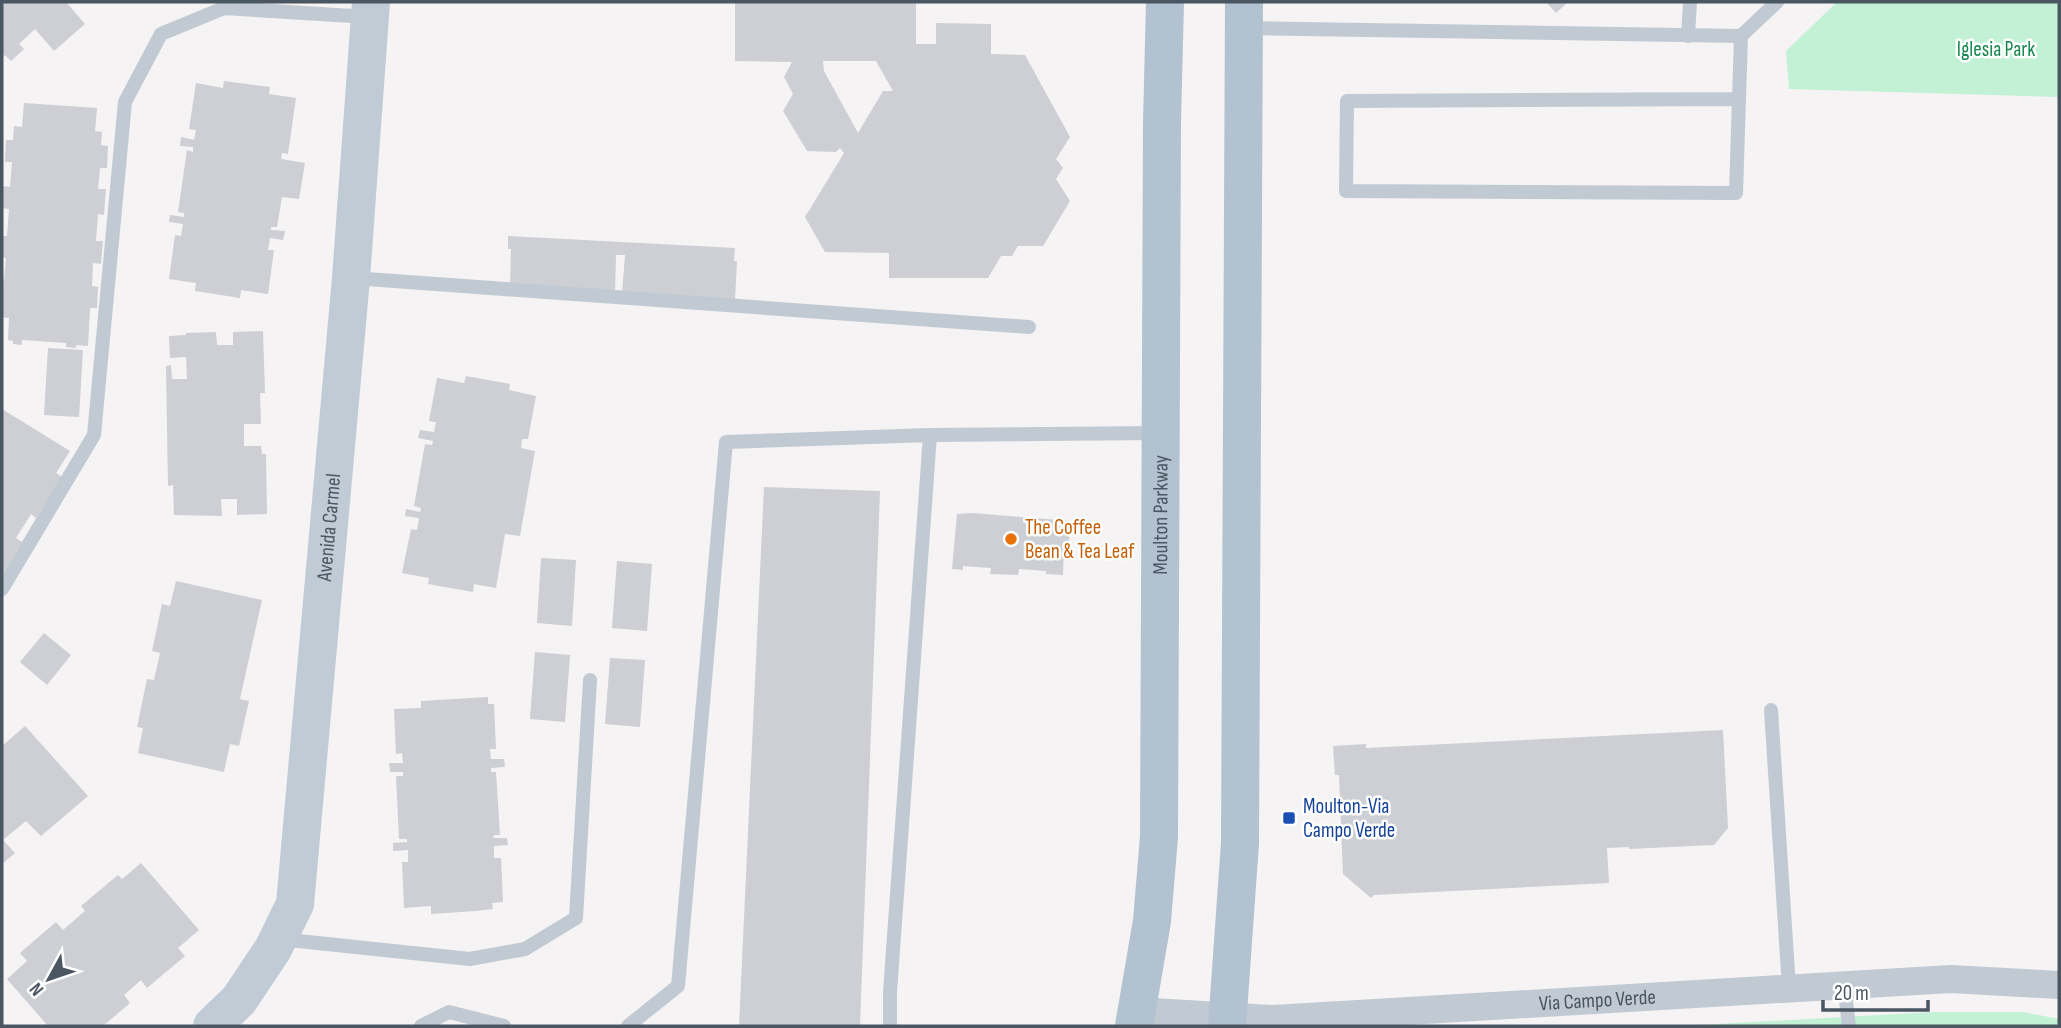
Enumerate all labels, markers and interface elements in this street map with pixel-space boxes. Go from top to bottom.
park label: Iglesia Park [1957,37,2035,62]
street label: Moulton Parkway [1148,455,1173,575]
street label: Avenida Carmel [311,472,346,583]
place label: The Coffee Bean & Tea Leaf [1025,515,1135,564]
marker: The Coffee Bean & Tea Leaf [1003,531,1019,547]
place label: Moulton-Via Campo Verde [1303,794,1395,843]
marker: Moulton-Via Campo Verde [1281,810,1297,826]
north arrow [14,944,84,1014]
scale bar [1823,968,1928,1012]
text: N [25,978,49,1000]
text: 20 m [1834,981,1869,1006]
street label: Via Campo Verde [1538,984,1656,1016]

